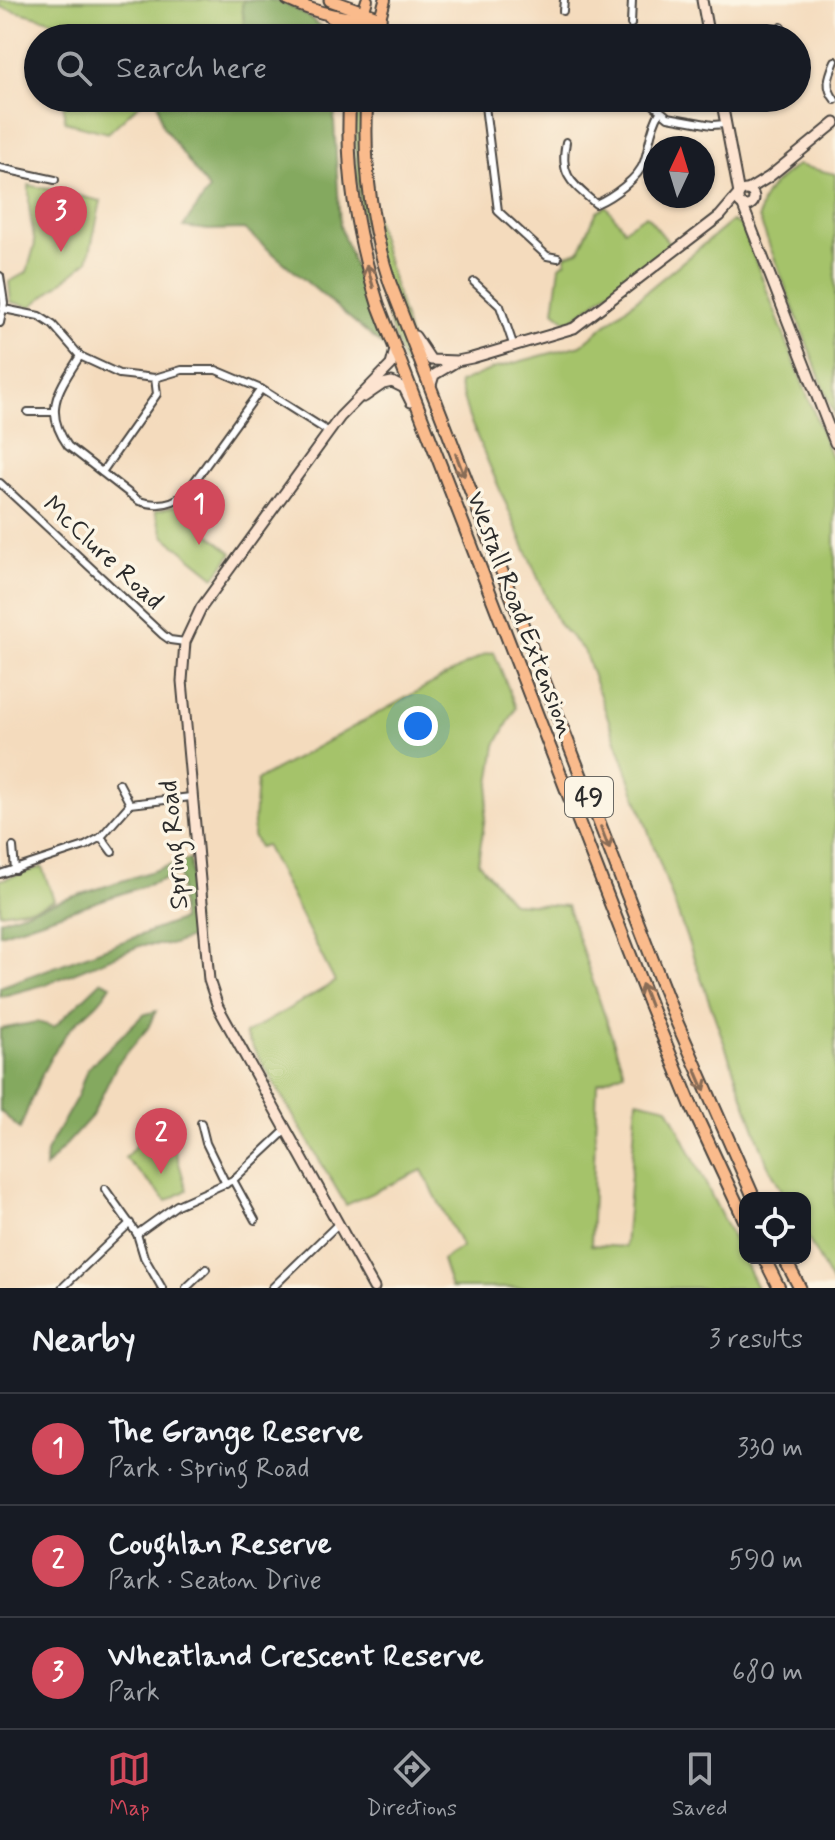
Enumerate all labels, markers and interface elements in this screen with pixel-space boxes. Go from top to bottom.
search box [24,24,811,112]
icon: search [52,46,96,90]
text: Search here [116,49,267,88]
north arrow [643,136,715,208]
pin: 3 [35,186,87,252]
one-way arrow [362,264,377,290]
one-way arrow [454,452,468,477]
pin: 1 [173,479,225,545]
street label: Westall Road Extension [458,487,583,743]
street label: McClure Road [35,489,170,618]
your location [398,706,438,746]
road number: 49 [565,777,613,817]
street label: Spring Road [152,778,201,911]
one-way arrow [598,825,613,850]
one-way arrow [638,984,652,1008]
one-way arrow [694,1067,708,1092]
pin: 2 [135,1108,187,1174]
map controls [739,1192,811,1264]
button: locate [739,1192,811,1264]
text: Nearby [32,1318,136,1363]
text: 3 results [709,1323,803,1357]
text: The Grange Reserve [108,1413,363,1452]
text: 1 [52,1432,64,1466]
text: 330 m [737,1432,803,1466]
text: Park · Spring Road [108,1452,309,1486]
text: Coughlan Reserve [108,1525,332,1564]
text: 2 [52,1544,64,1578]
text: 590 m [729,1544,803,1578]
text: Park · Seaton Drive [108,1564,322,1598]
text: Wheatland Crescent Reserve [108,1637,484,1676]
text: 3 [52,1656,64,1690]
text: 680 m [732,1656,803,1690]
text: Park [108,1676,160,1710]
tab: Map [107,1747,151,1823]
tab: Directions [366,1747,457,1823]
tab: Saved [672,1747,727,1823]

